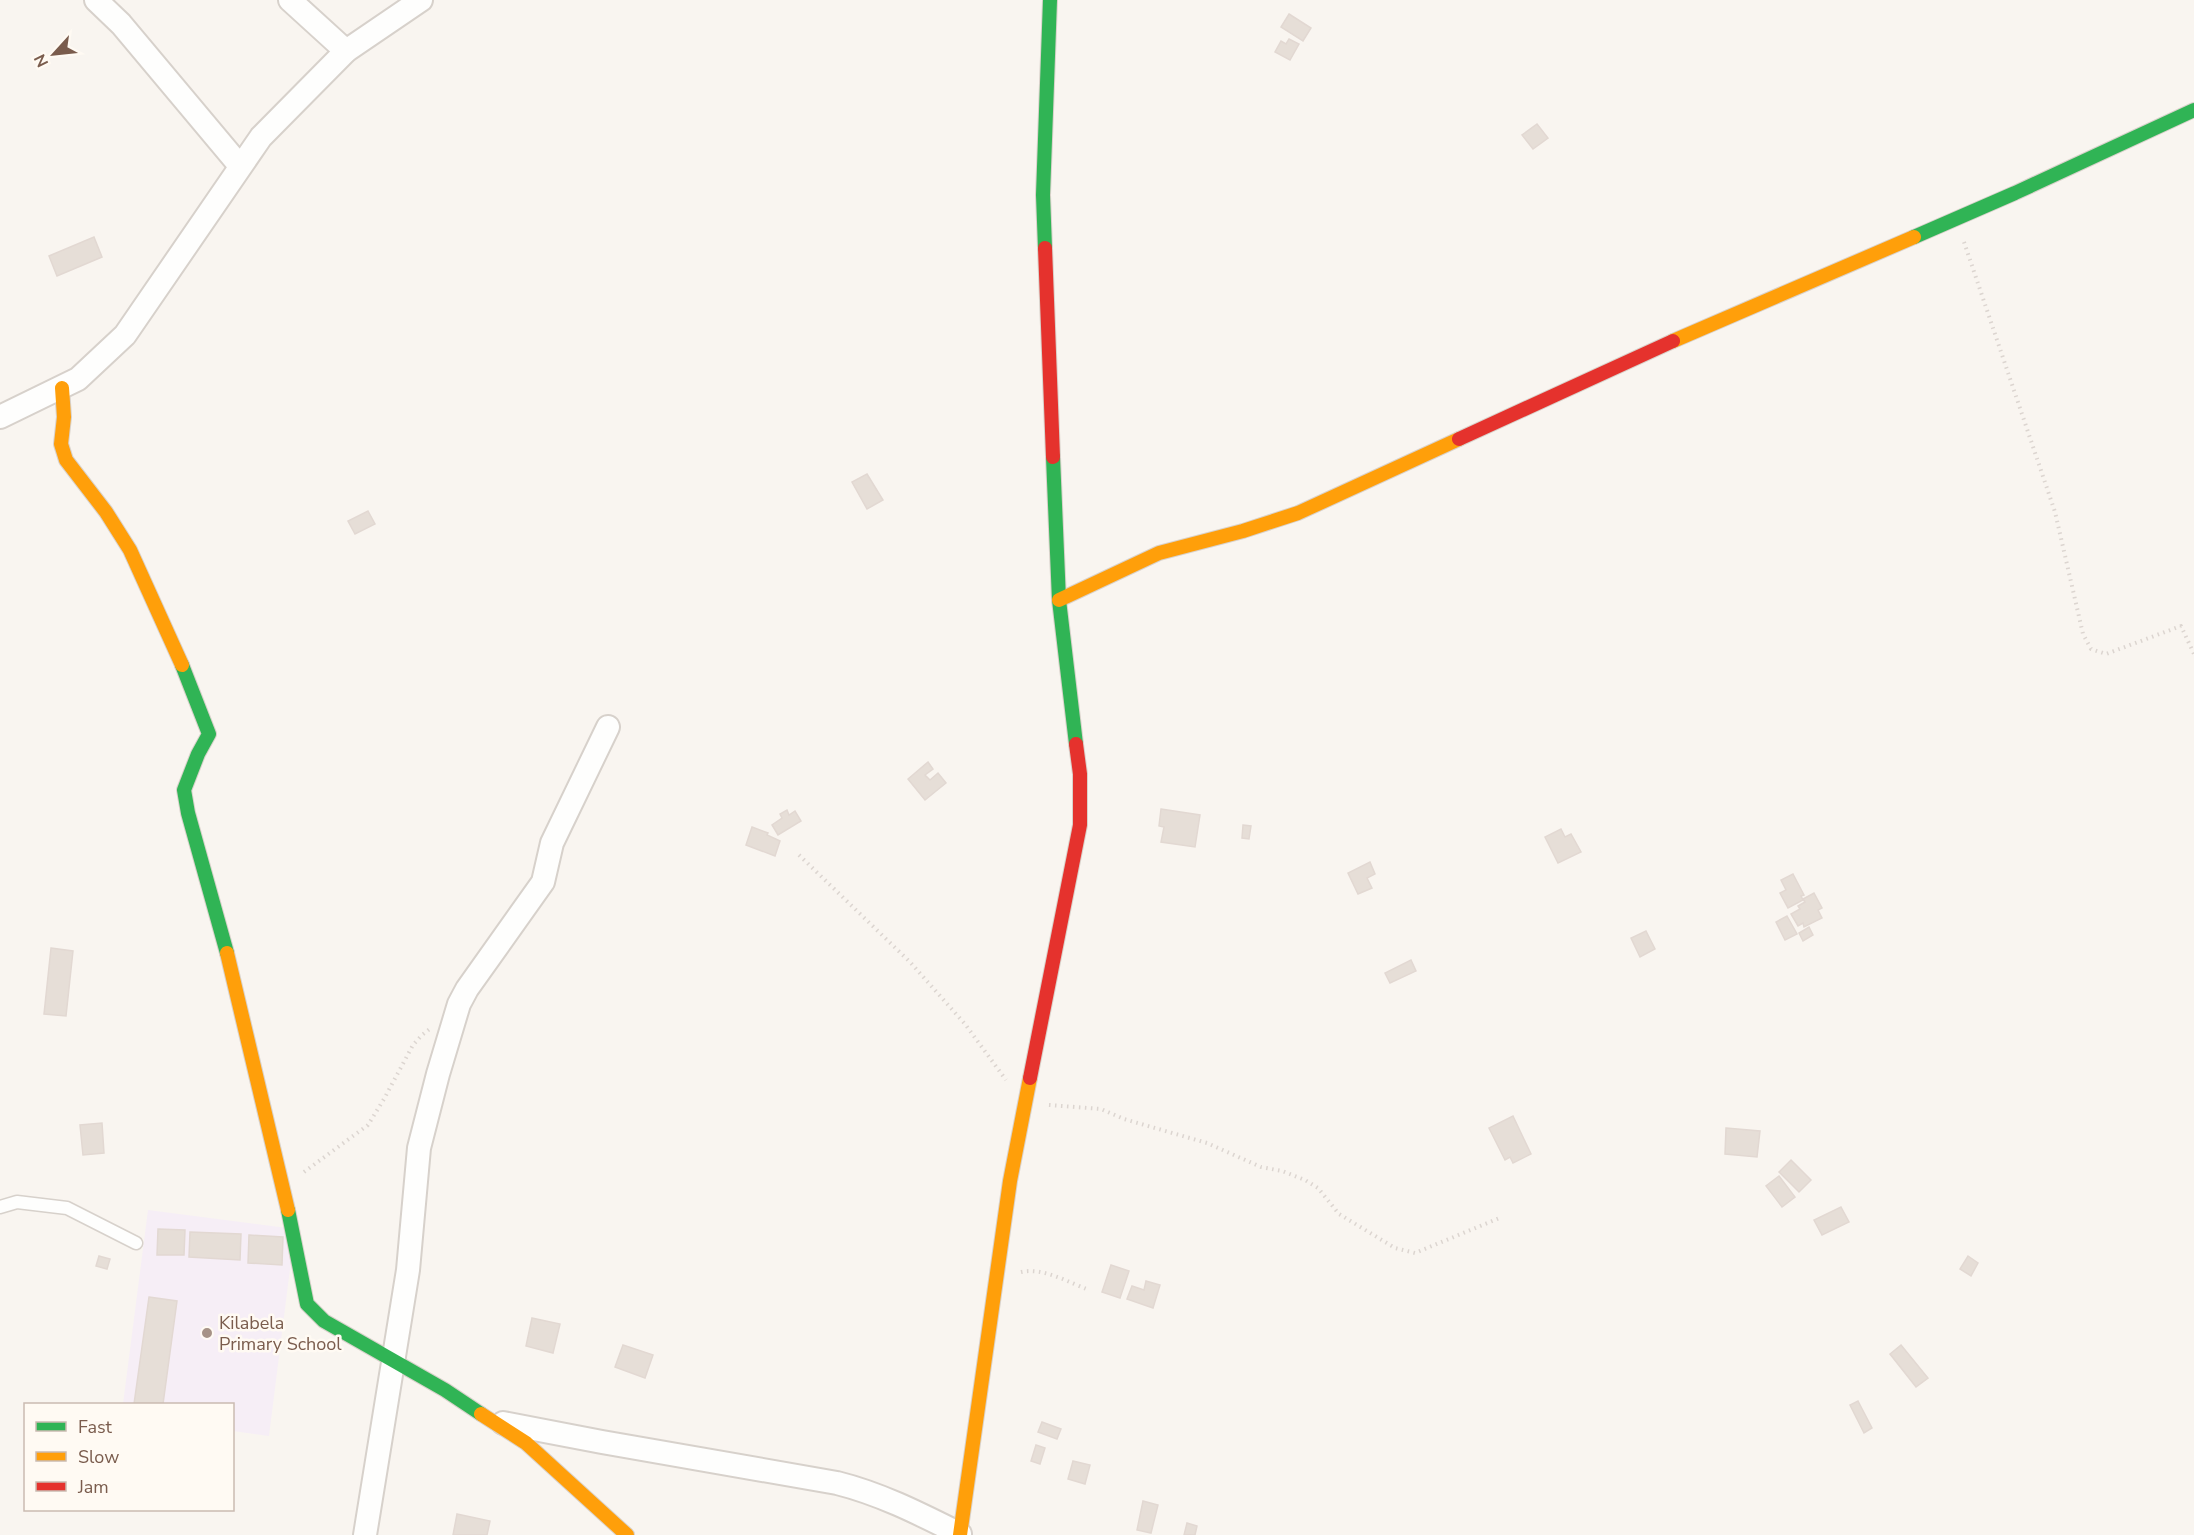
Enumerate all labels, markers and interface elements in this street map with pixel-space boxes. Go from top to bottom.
north arrow [24,24,84,84]
text: N [29,50,54,71]
place label: Kilabela Primary School [219,1311,342,1356]
marker: Kilabela Primary School [200,1326,214,1340]
legend [24,1403,234,1511]
text: Fast [78,1415,113,1439]
text: Slow [78,1445,119,1469]
text: Jam [77,1475,109,1499]

